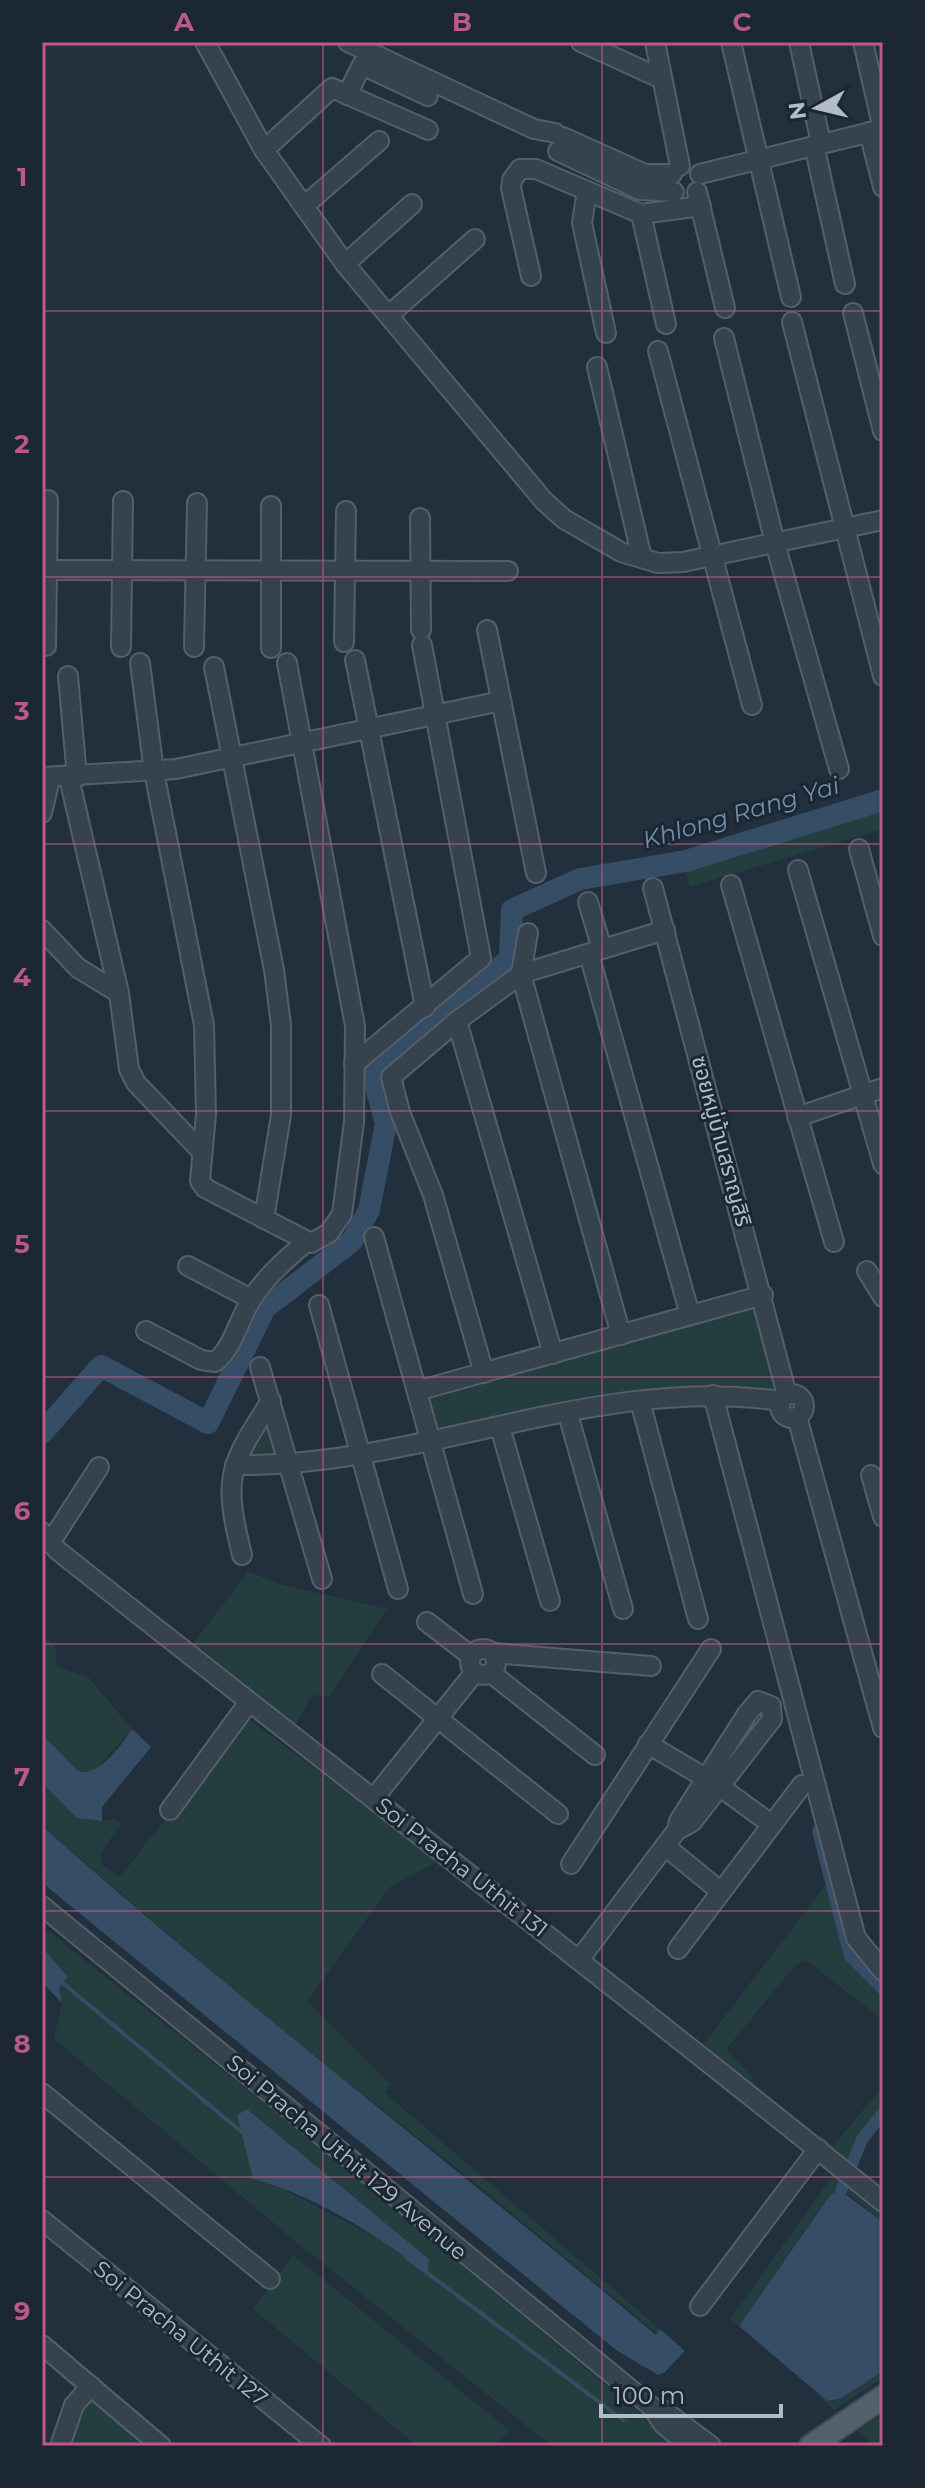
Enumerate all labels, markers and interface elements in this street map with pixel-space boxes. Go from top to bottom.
text: A [173,6,195,38]
text: B [452,6,472,38]
text: C [733,6,752,38]
north arrow [777,68,857,148]
text: N [783,100,812,121]
text: 1 [17,161,27,193]
text: 2 [14,428,30,460]
text: 3 [13,695,30,727]
water label: Khlong Rang Yai [639,770,843,854]
text: 4 [13,961,31,993]
street label: ซอยหมู่บ้านสราญสิริ [686,1053,757,1230]
text: 5 [14,1228,30,1260]
text: 6 [14,1495,31,1527]
text: 7 [14,1761,30,1793]
street label: Soi Pracha Uthit 131 [370,1792,553,1943]
text: 8 [13,2028,31,2060]
street label: Soi Pracha Uthit 129 Avenue [221,2049,472,2266]
street label: Soi Pracha Uthit 127 [88,2255,273,2412]
text: 9 [14,2295,30,2327]
scale bar [601,2368,781,2418]
text: 100 m [613,2381,685,2410]

